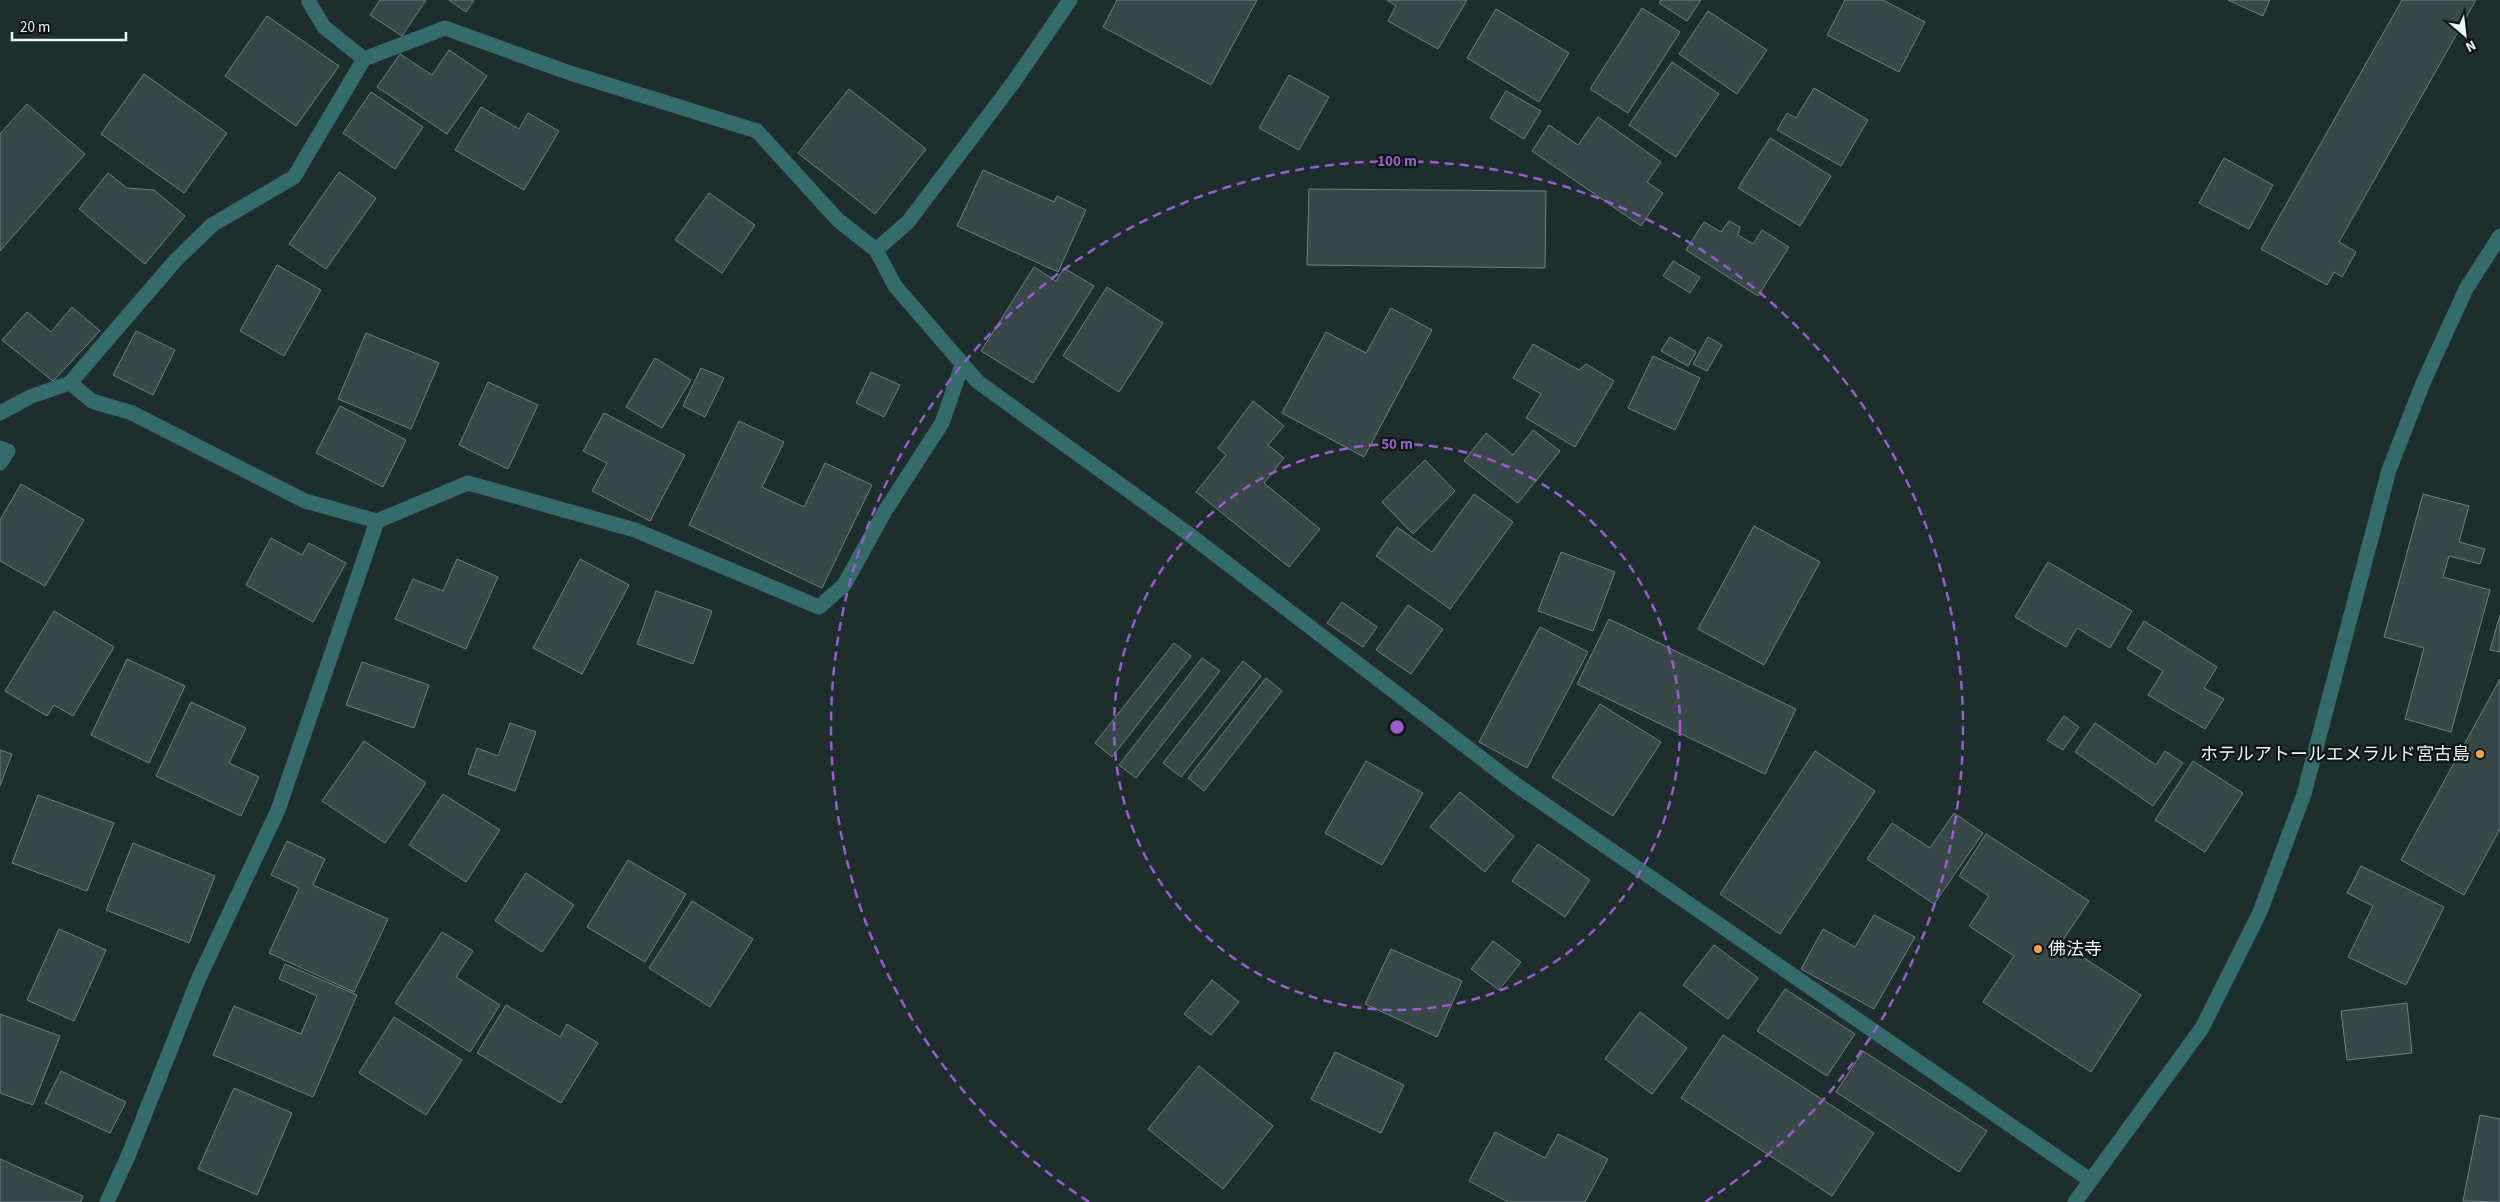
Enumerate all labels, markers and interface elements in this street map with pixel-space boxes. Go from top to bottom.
scale bar [12,10,126,42]
north arrow [2440,10,2490,60]
text: 20 m [20,17,50,38]
text: N [2462,35,2479,57]
text: 100 m [1377,151,1417,172]
text: 50 m [1381,434,1413,455]
centre of rings [1388,718,1406,736]
place label: ホテルアトールエメラルド宮古島 [2200,742,2470,767]
marker: ホテルアトールエメラルド宮古島 [2474,748,2486,760]
place label: 佛法寺 [2048,937,2102,962]
marker: 佛法寺 [2032,943,2044,955]

